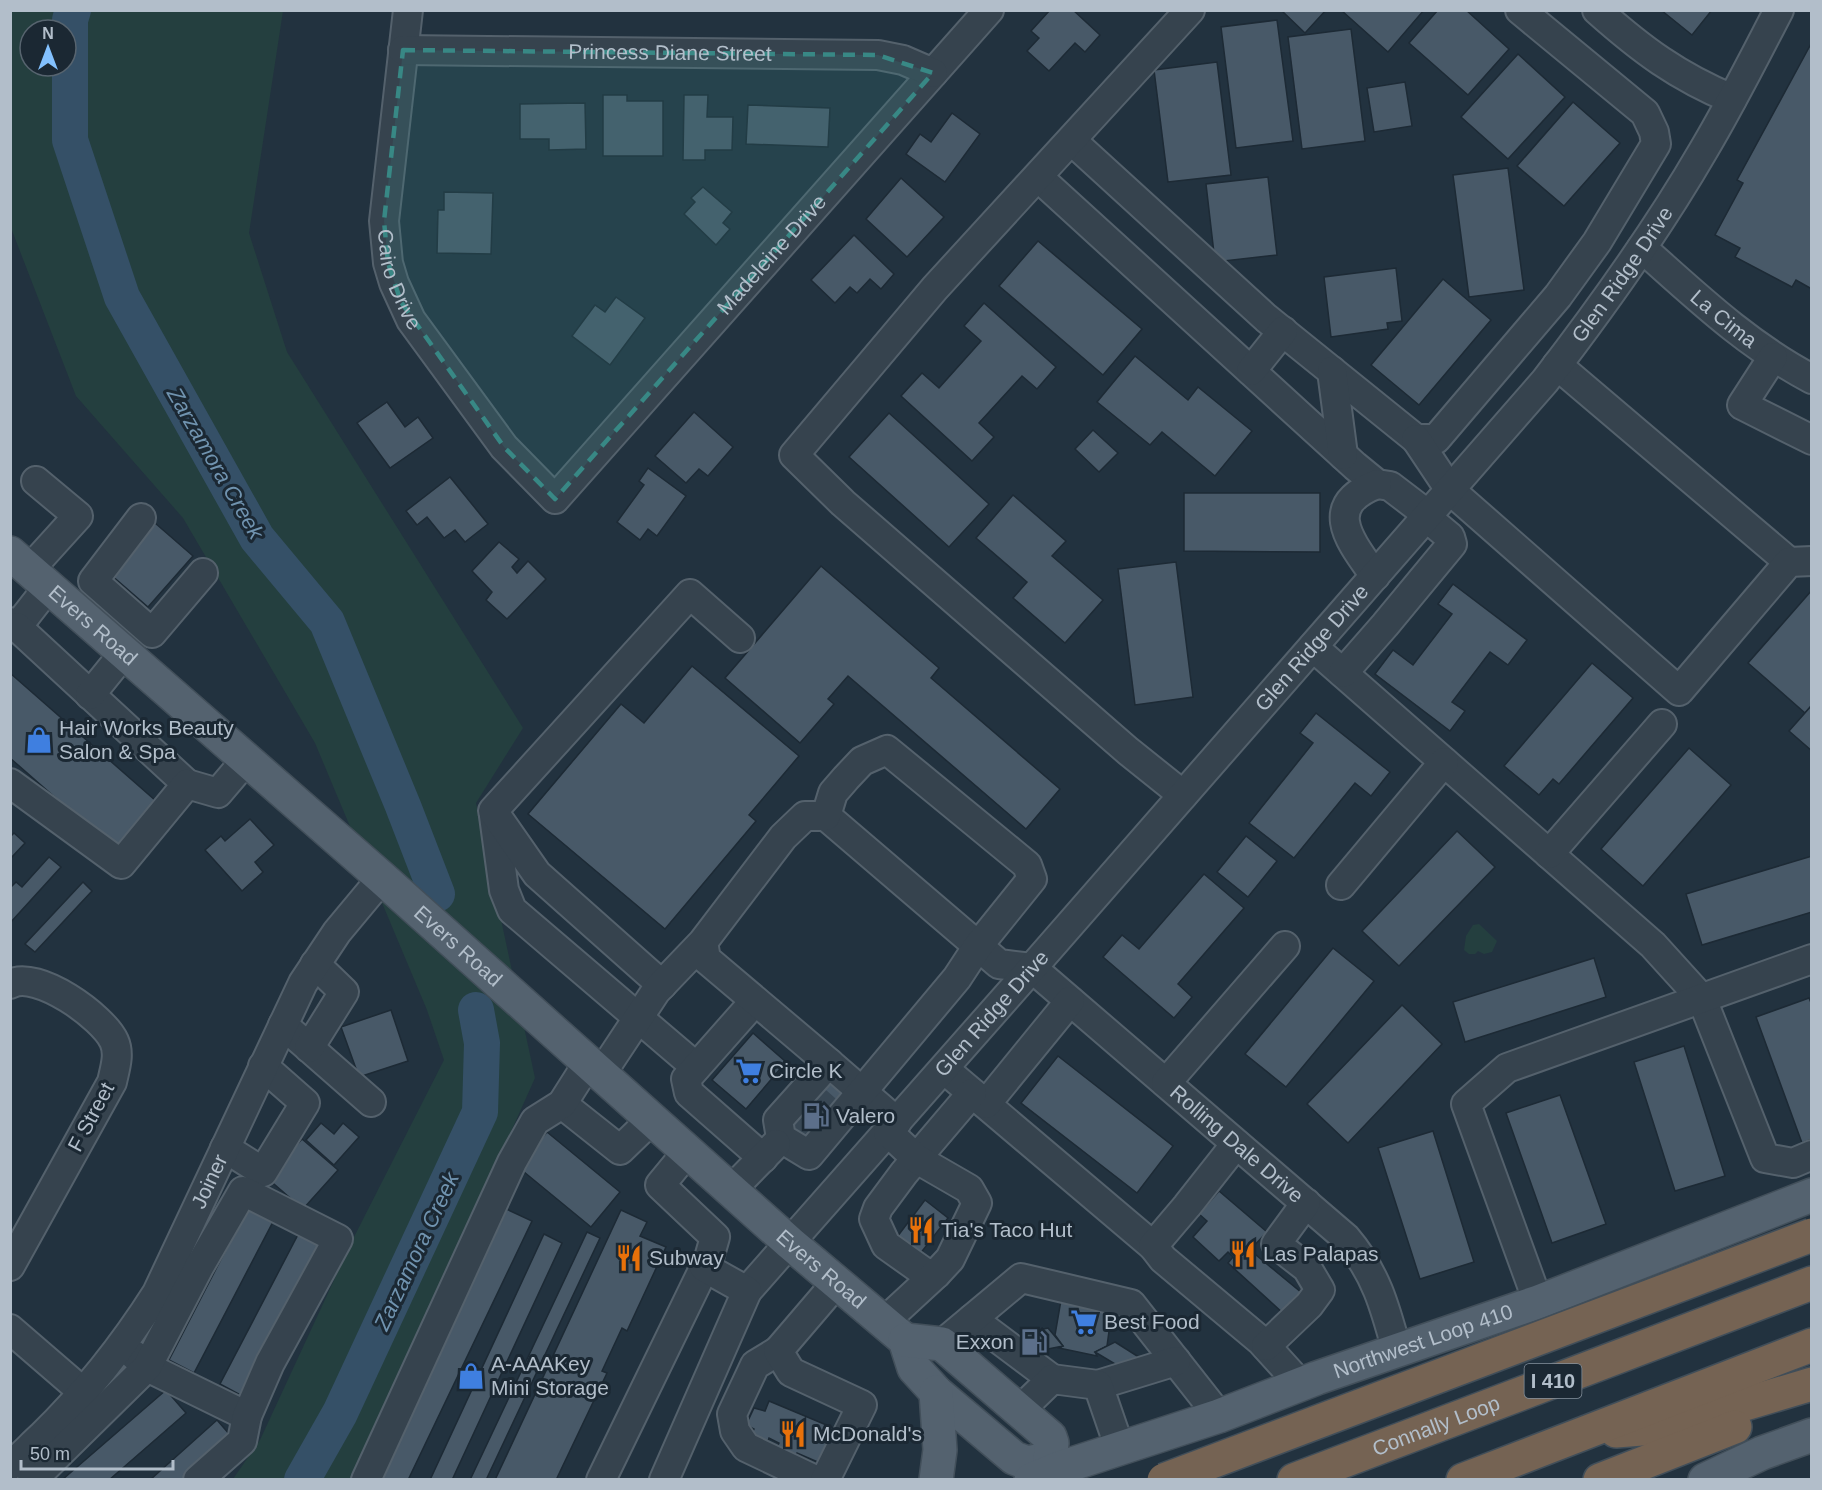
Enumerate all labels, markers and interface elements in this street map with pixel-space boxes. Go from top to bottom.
north arrow [18,18,78,78]
text: N [42,25,54,42]
street label: Princess Diane Street [568,40,772,65]
street label: Madeleine Drive [712,190,830,319]
street label: Glen Ridge Drive [1567,202,1677,346]
street label: Cairo Drive [374,228,426,334]
street label: La Cima [1686,285,1762,352]
water label: Zarzamora Creek [161,382,270,544]
street label: Evers Road [44,580,142,670]
street label: Glen Ridge Drive [1250,580,1373,715]
place label: Hair Works Beauty Salon & Spa [59,716,234,763]
shop icon: Hair Works Beauty Salon & Spa [24,725,54,755]
street label: Evers Road [410,900,507,991]
street label: Glen Ridge Drive [930,946,1053,1081]
supermarket icon: Circle K [734,1056,764,1086]
place label: Circle K [769,1059,843,1082]
street label: F Street [63,1078,118,1155]
street label: Rolling Dale Drive [1166,1080,1308,1207]
fuel station icon: Valero [801,1101,831,1131]
place label: Valero [836,1104,895,1127]
street label: Joiner [186,1150,232,1212]
water label: Zarzamora Creek [369,1167,464,1335]
restaurant icon: Tia's Taco Hut [906,1215,936,1245]
place label: Tia's Taco Hut [941,1218,1072,1241]
street label: Evers Road [772,1225,871,1313]
restaurant icon: Las Palapas [1228,1239,1258,1269]
place label: Las Palapas [1263,1242,1379,1265]
restaurant icon: Subway [614,1243,644,1273]
place label: Subway [649,1246,724,1269]
street label: Northwest Loop 410 [1330,1300,1516,1382]
supermarket icon: Best Food [1069,1307,1099,1337]
place label: Best Food [1104,1310,1200,1333]
fuel station icon: Exxon [1019,1327,1049,1357]
place label: Exxon [956,1330,1014,1353]
place label: A-AAAKey Mini Storage [491,1352,609,1399]
shop icon: A-AAAKey Mini Storage [456,1361,486,1391]
road number: I 410 [1524,1364,1582,1398]
street label: Connally Loop [1369,1391,1503,1460]
restaurant icon: McDonald's [778,1419,808,1449]
place label: McDonald's [813,1422,922,1445]
scale bar [21,1433,172,1471]
text: 50 m [30,1444,70,1464]

